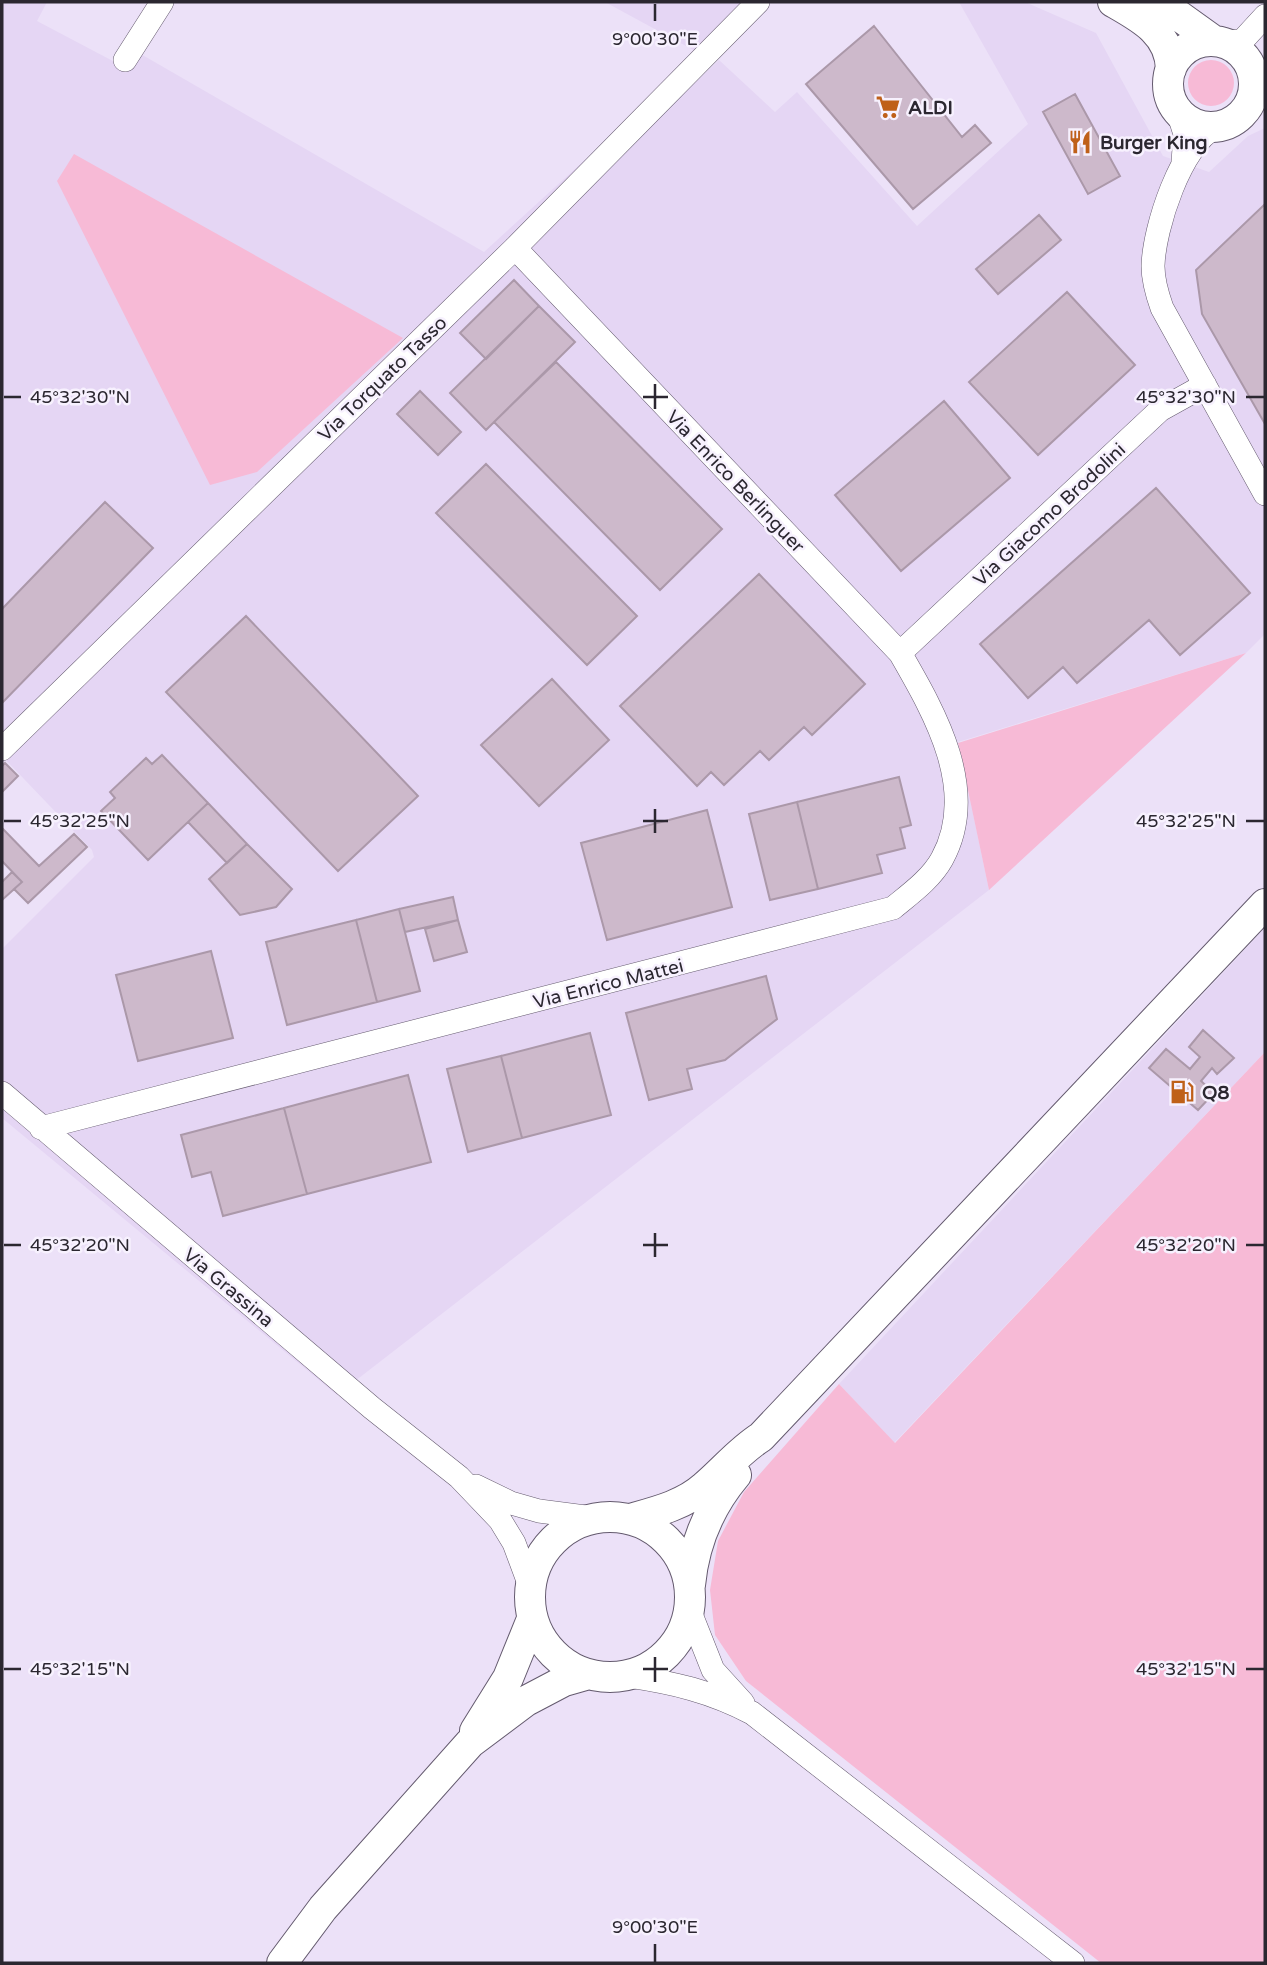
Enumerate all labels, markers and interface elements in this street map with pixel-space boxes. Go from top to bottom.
text: 9°00'30"E [612,28,698,50]
supermarket icon: ALDI [874,93,902,121]
place label: ALDI [908,97,953,119]
restaurant icon: Burger King [1066,128,1094,156]
place label: Burger King [1100,132,1208,155]
street label: Via Torquato Tasso [314,312,452,446]
text: 45°32'30"N [30,386,130,408]
text: 45°32'30"N [1136,386,1236,408]
street label: Via Enrico Berlinguer [662,406,809,558]
street label: Via Giacomo Brodolini [969,439,1130,591]
text: 45°32'25"N [30,810,130,832]
text: 45°32'25"N [1136,810,1236,832]
street label: Via Enrico Mattei [531,955,686,1013]
fuel station icon: Q8 [1168,1078,1196,1106]
place label: Q8 [1202,1082,1229,1104]
text: 45°32'20"N [30,1234,130,1256]
text: 45°32'20"N [1136,1234,1236,1256]
street label: Via Grassina [179,1244,278,1332]
text: 45°32'15"N [30,1658,130,1680]
text: 45°32'15"N [1136,1658,1236,1680]
text: 9°00'30"E [612,1916,698,1938]

